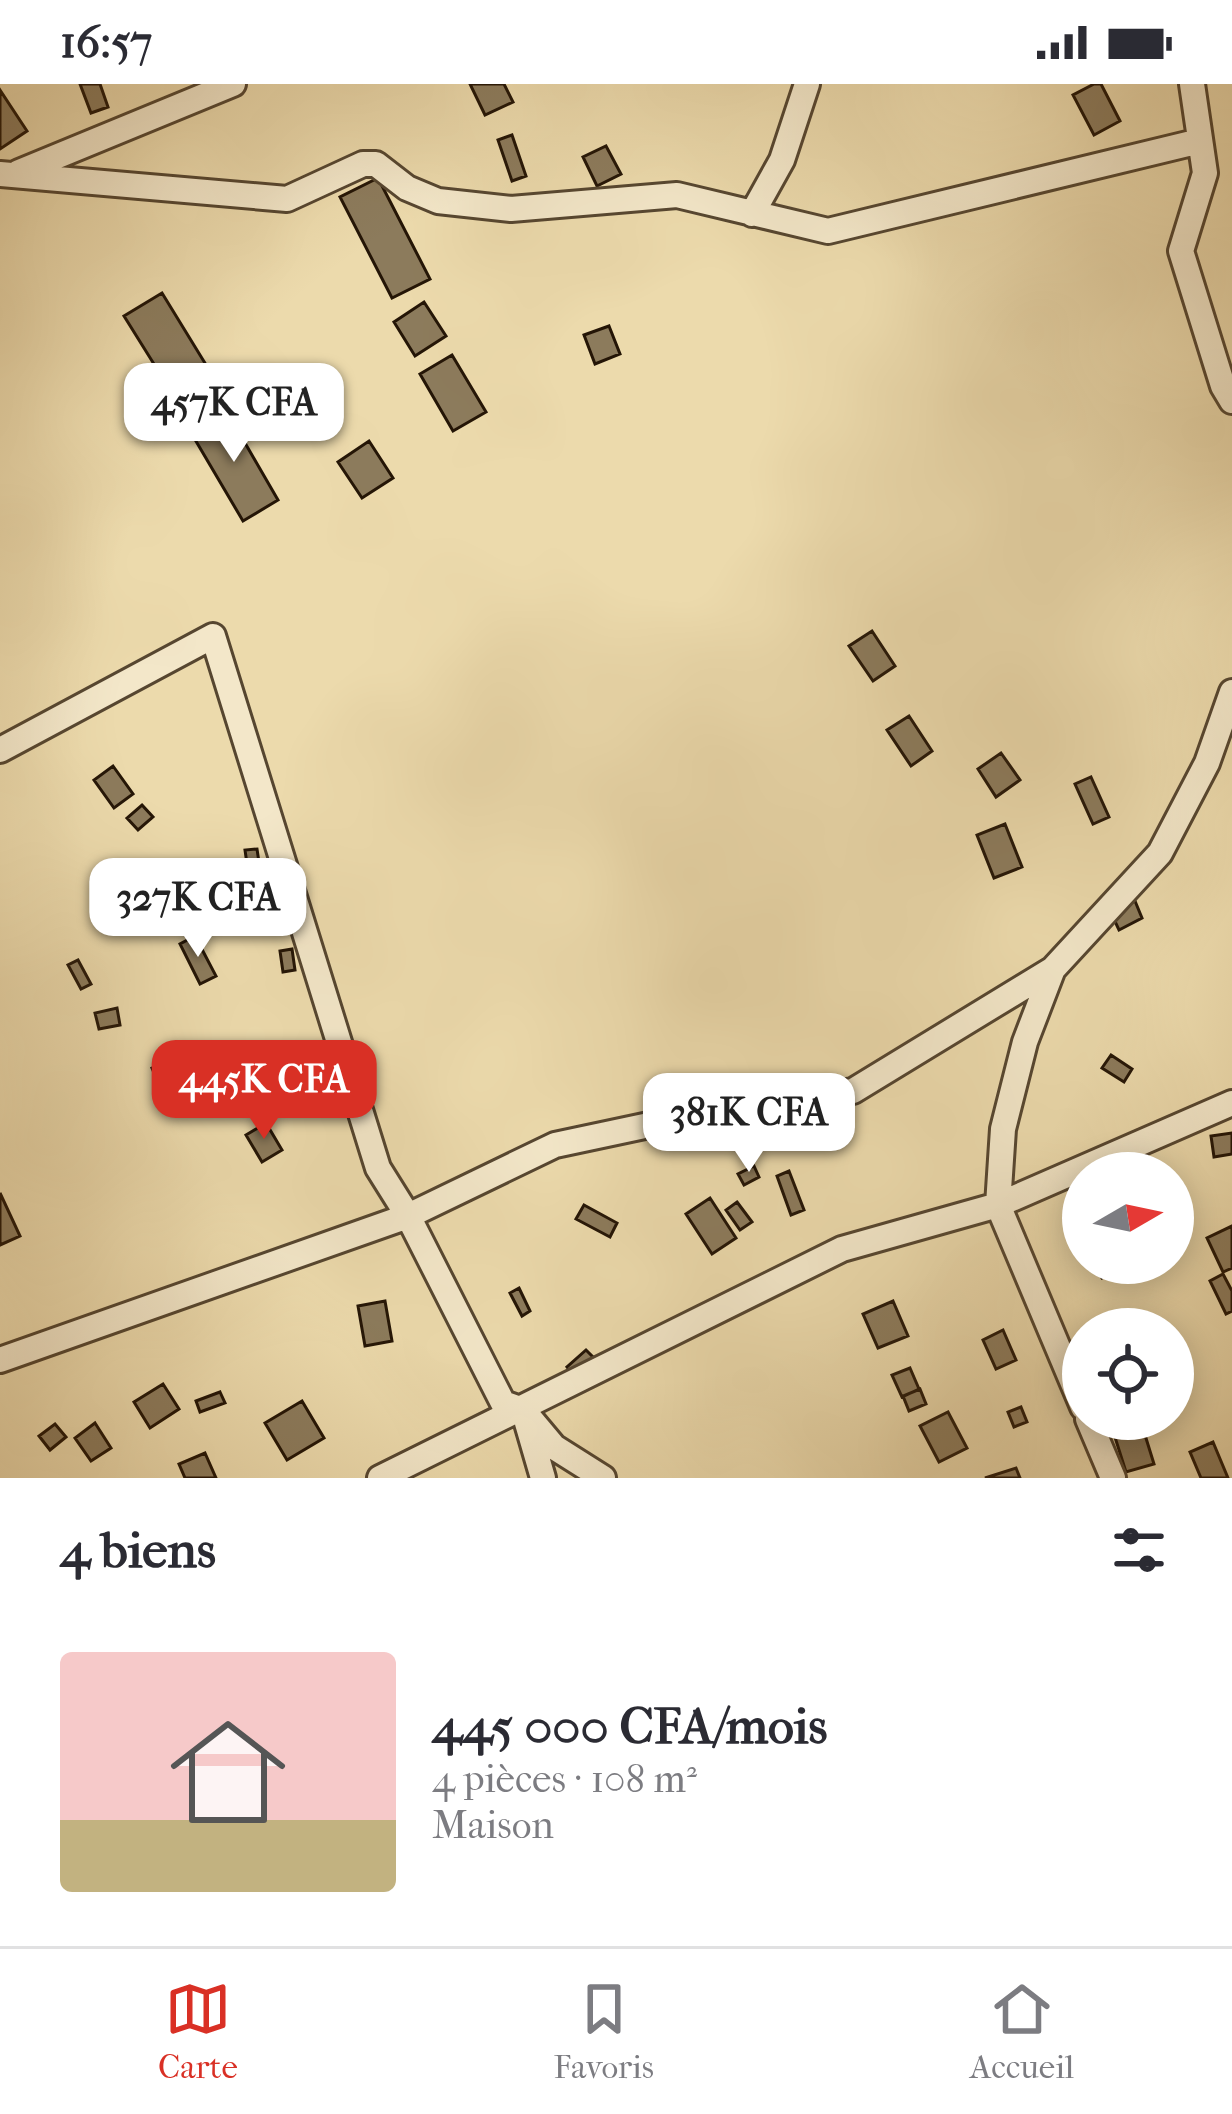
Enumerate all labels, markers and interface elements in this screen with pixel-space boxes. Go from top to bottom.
text: 16:57 [60,16,152,69]
pin: 457K CFA [110,363,358,465]
text: 457K CFA [151,379,317,425]
pin: 327K CFA [74,858,322,960]
text: 327K CFA [116,874,280,920]
pin: 445K CFA [140,1040,388,1142]
text: 445K CFA [179,1056,349,1102]
pin: 381K CFA [625,1073,873,1175]
text: 381K CFA [670,1089,828,1135]
north arrow [1062,1152,1194,1284]
map controls [1062,1152,1194,1440]
button: locate [1062,1308,1194,1440]
icon: filters [1106,1517,1172,1583]
text: 4 biens [60,1520,216,1580]
text: 445 000 CFA/mois [432,1696,827,1756]
icon: home [156,1700,300,1844]
text: 4 pièces · 108 m² [432,1756,697,1802]
text: Maison [432,1802,554,1848]
tab: Carte [158,1976,238,2087]
tab: Favoris [554,1976,654,2087]
tab: Accueil [970,1976,1074,2087]

